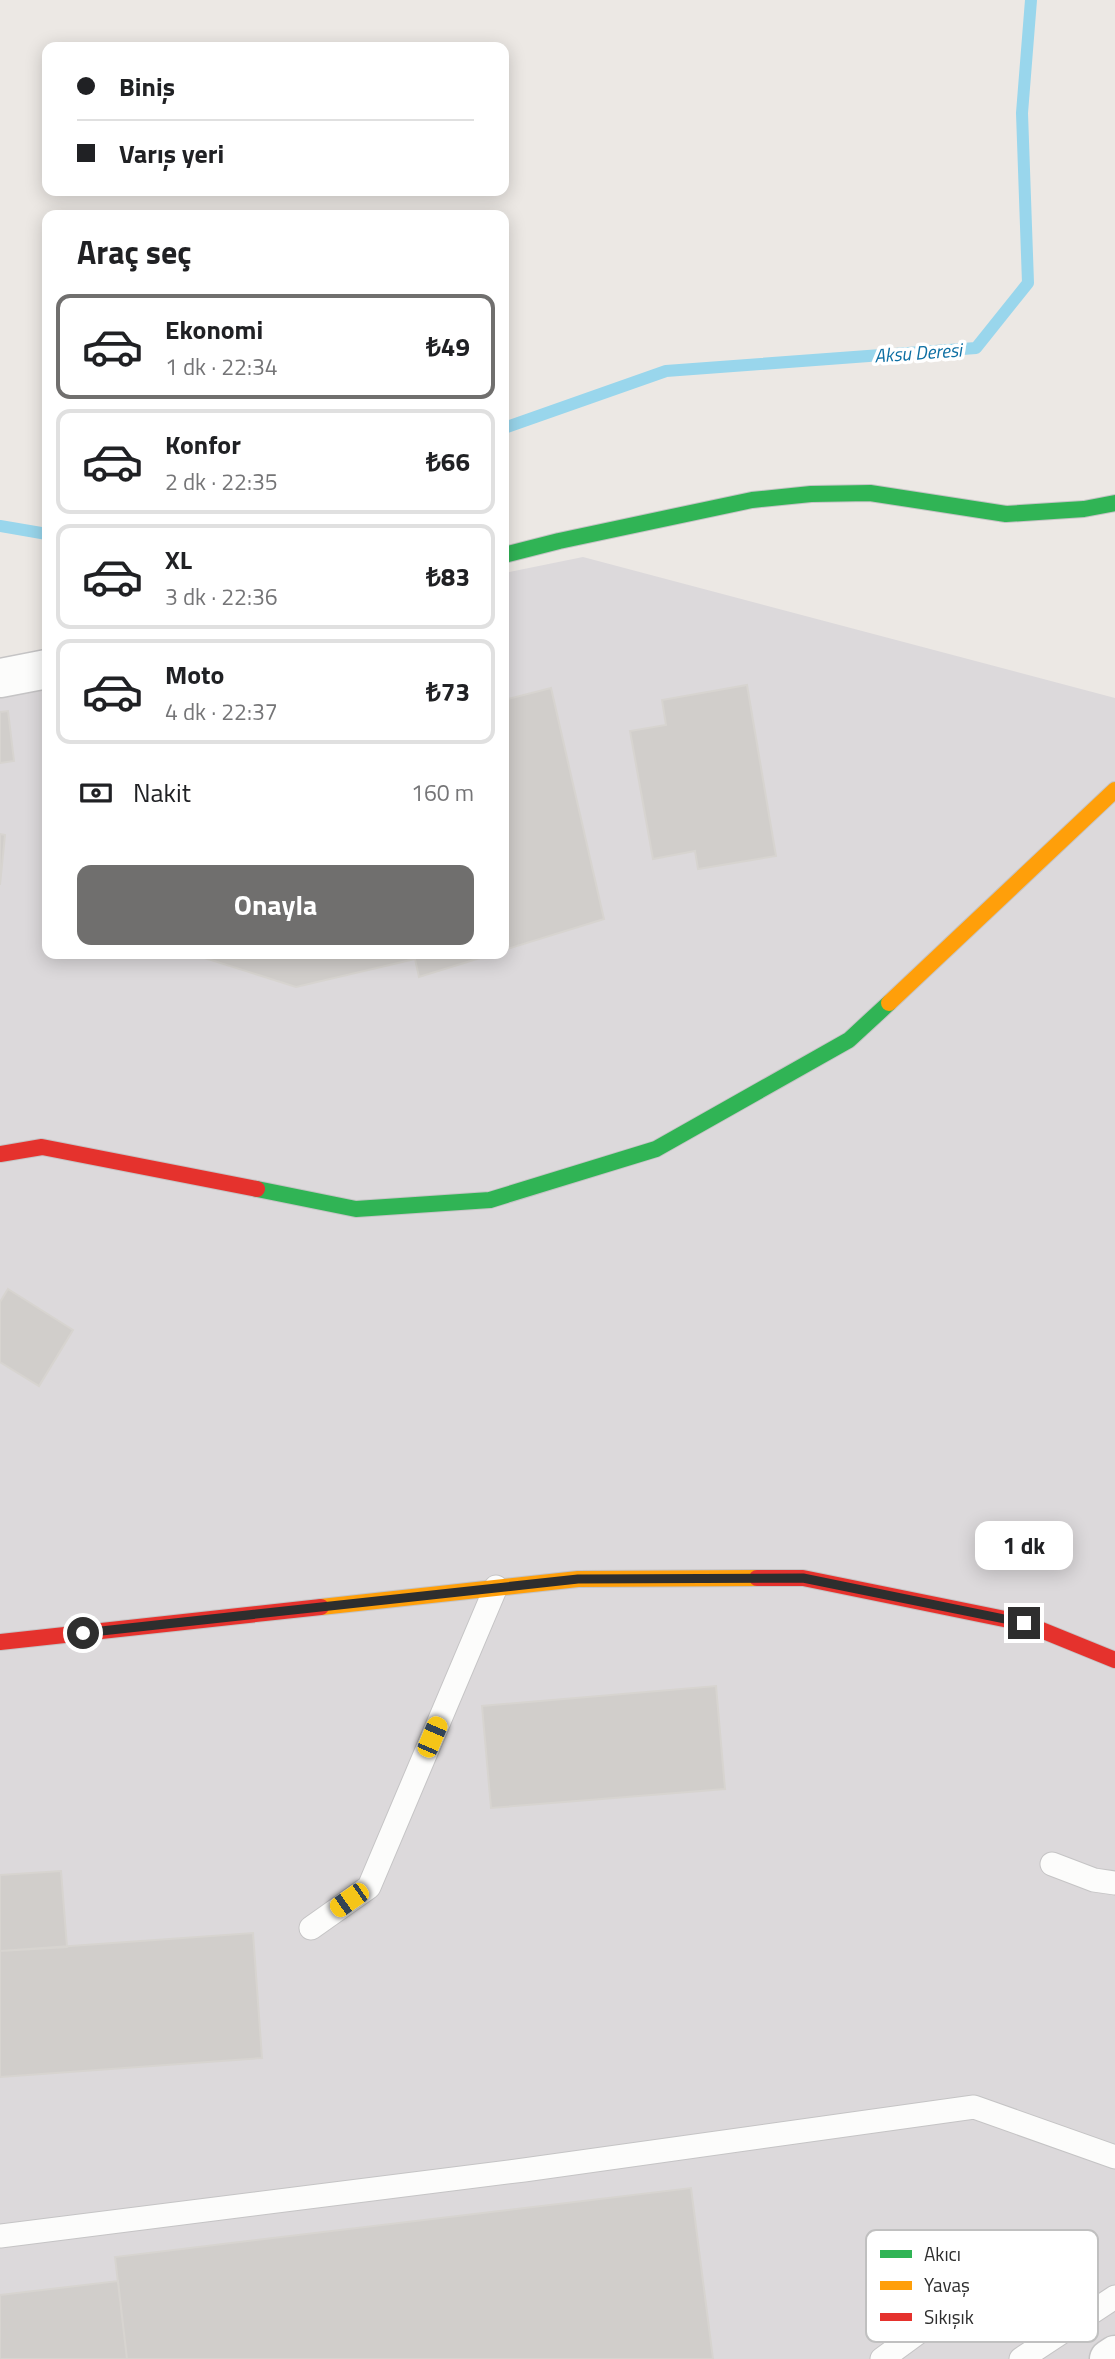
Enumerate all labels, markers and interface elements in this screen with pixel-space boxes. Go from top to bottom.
text: Biniş [119,67,175,106]
text: Varış yeri [119,134,224,173]
text: Araç seç [77,228,192,276]
text: Ekonomi [165,310,263,349]
icon: car [81,315,144,378]
text: ₺49 [426,327,470,366]
water label: Aksu Deresi [873,334,965,370]
text: 1 dk · 22:34 [165,349,278,384]
text: Konfor [165,425,241,464]
icon: car [81,430,144,493]
text: ₺66 [426,442,470,481]
text: 2 dk · 22:35 [165,464,278,499]
text: XL [165,540,192,579]
icon: car [81,545,144,608]
text: ₺83 [426,557,470,596]
text: 3 dk · 22:36 [165,579,278,614]
text: Moto [165,655,224,694]
icon: car [81,660,144,723]
text: ₺73 [426,672,470,711]
text: 4 dk · 22:37 [165,694,278,729]
text: Nakit [133,773,191,812]
icon: cash [77,774,115,812]
text: 160 m [411,775,474,810]
button: Onayla [77,865,474,945]
callout: 1 dk [975,1522,1073,1570]
text: 1 dk [1003,1528,1045,1563]
route end [1008,1607,1040,1639]
route start [67,1617,99,1649]
car [415,1714,450,1760]
car [326,1879,373,1921]
legend [866,2230,1098,2342]
text: Akıcı [924,2239,961,2268]
text: Yavaş [924,2270,970,2299]
text: Sıkışık [924,2302,974,2331]

